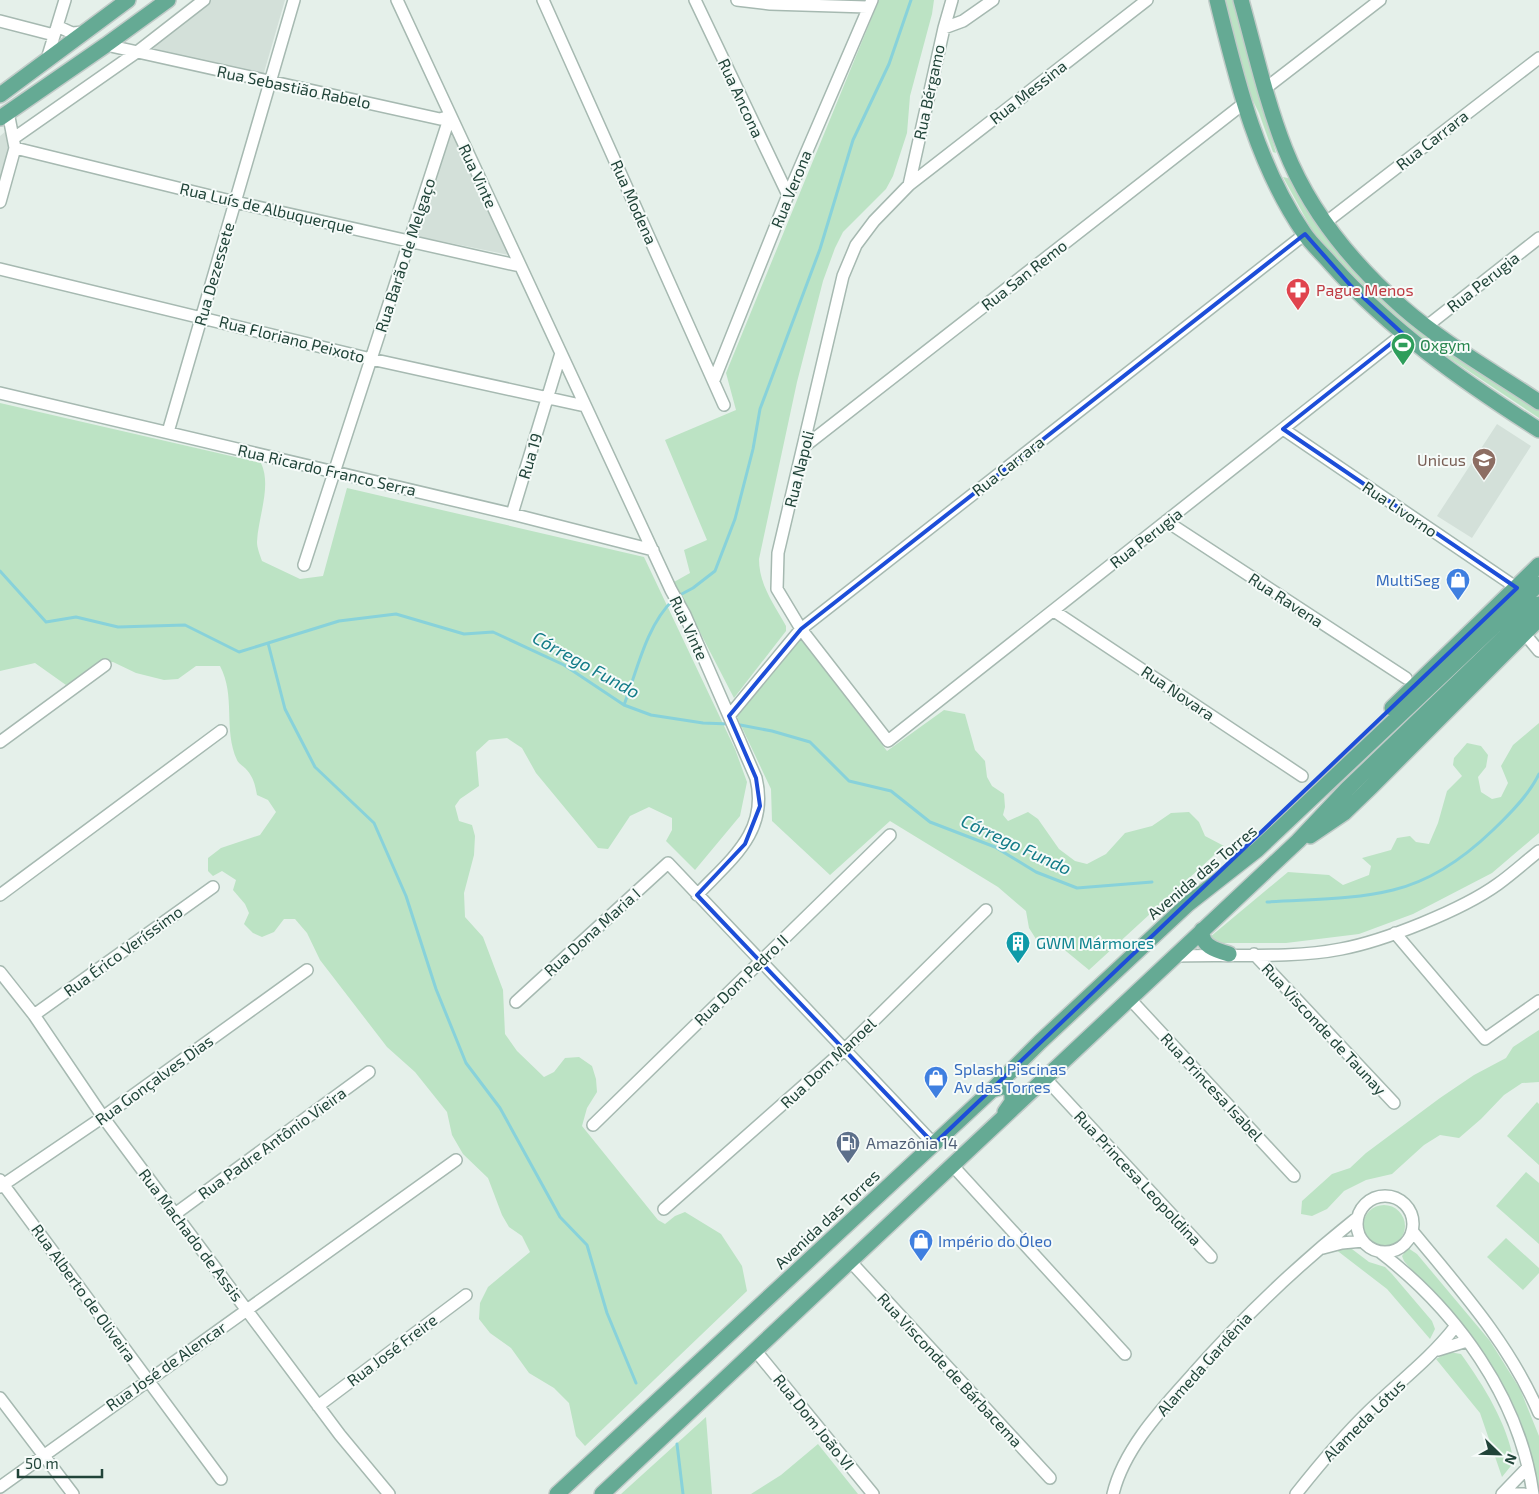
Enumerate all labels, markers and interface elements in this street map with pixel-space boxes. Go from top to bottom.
street label: Rua Bérgamo [909,42,948,141]
street label: Rua Ancona [715,55,768,140]
street label: Rua Messina [985,56,1070,128]
street label: Rua Sebastião Rabelo [215,61,373,112]
street label: Rua Carrara [1392,106,1471,174]
street label: Rua Vinte [455,141,502,211]
street label: Rua Verona [766,147,815,230]
street label: Rua Modena [607,157,662,247]
street label: Rua Barão de Melgaço [371,175,439,335]
street label: Rua Luís de Albuquerque [178,178,356,237]
street label: Rua Dezessete [190,220,237,328]
street label: Rua San Remo [977,235,1070,314]
street label: Rua Perugia [1443,247,1523,316]
pharmacy icon: Pague Menos [1285,277,1311,311]
place label: Pague Menos [1316,280,1414,299]
street label: Rua Floriano Peixoto [217,311,367,366]
sports icon: Oxgym [1390,332,1416,366]
place label: Oxgym [1420,335,1471,354]
street label: Rua Napoli [780,428,817,509]
street label: Rua 19 [514,431,545,481]
street label: Rua Carrara [968,432,1047,500]
street label: Rua Ricardo Franco Serra [236,440,418,499]
school or university icon: Unicus [1471,447,1497,481]
place label: Unicus [1417,450,1466,469]
street label: Rua Livorno [1359,477,1441,540]
street label: Rua Perugia [1106,503,1186,572]
shop icon: MultiSeg [1445,567,1471,601]
street label: Rua Ravena [1245,568,1327,631]
place label: MultiSeg [1376,570,1440,589]
street label: Rua Vinte [666,593,713,663]
water label: Córrego Fundo [529,626,644,703]
street label: Rua Novara [1138,661,1218,724]
water label: Córrego Fundo [958,809,1075,879]
street label: Avenida das Torres [1143,820,1260,923]
street label: Rua Dona Maria I [540,884,644,980]
street label: Rua Érico Veríssimo [60,901,186,1000]
street label: Rua Dom Pedro II [690,930,791,1029]
building icon: GWM Mármores [1005,930,1031,964]
place label: GWM Mármores [1036,933,1154,952]
street label: Rua Visconde de Taunay [1258,959,1391,1099]
street label: Rua Dom Manoel [776,1014,879,1112]
street label: Rua Princesa Isabel [1157,1029,1267,1145]
street label: Rua Gonçalves Dias [91,1030,217,1130]
place label: Splash Piscinas Av das Torres [954,1059,1066,1096]
shop icon: Splash Piscinas Av das Torres [923,1065,949,1099]
street label: Rua Padre Antônio Vieira [194,1083,349,1203]
street label: Rua Princesa Leopoldina [1071,1106,1206,1249]
fuel station icon: Amazônia 14 [835,1130,861,1164]
place label: Amazônia 14 [866,1133,958,1152]
street label: Rua Machado de Assis [135,1165,247,1305]
street label: Avenida das Torres [770,1165,883,1272]
street label: Rua Alberto de Oliveira [28,1220,141,1365]
shop icon: Império do Óleo [908,1228,934,1262]
place label: Império do Óleo [938,1231,1052,1250]
street label: Rua Visconde de Bárbacema [874,1289,1027,1451]
street label: Alameda Gardênia [1152,1308,1255,1419]
street label: Rua José Freire [343,1310,440,1390]
street label: Rua José de Alencar [102,1317,230,1414]
street label: Rua Dom João VI [770,1370,859,1473]
street label: Alameda Lótus [1319,1375,1409,1465]
north arrow [1474,1429,1524,1479]
scale bar [18,1446,101,1478]
text: N [1502,1451,1521,1467]
text: 50 m [25,1454,59,1472]

